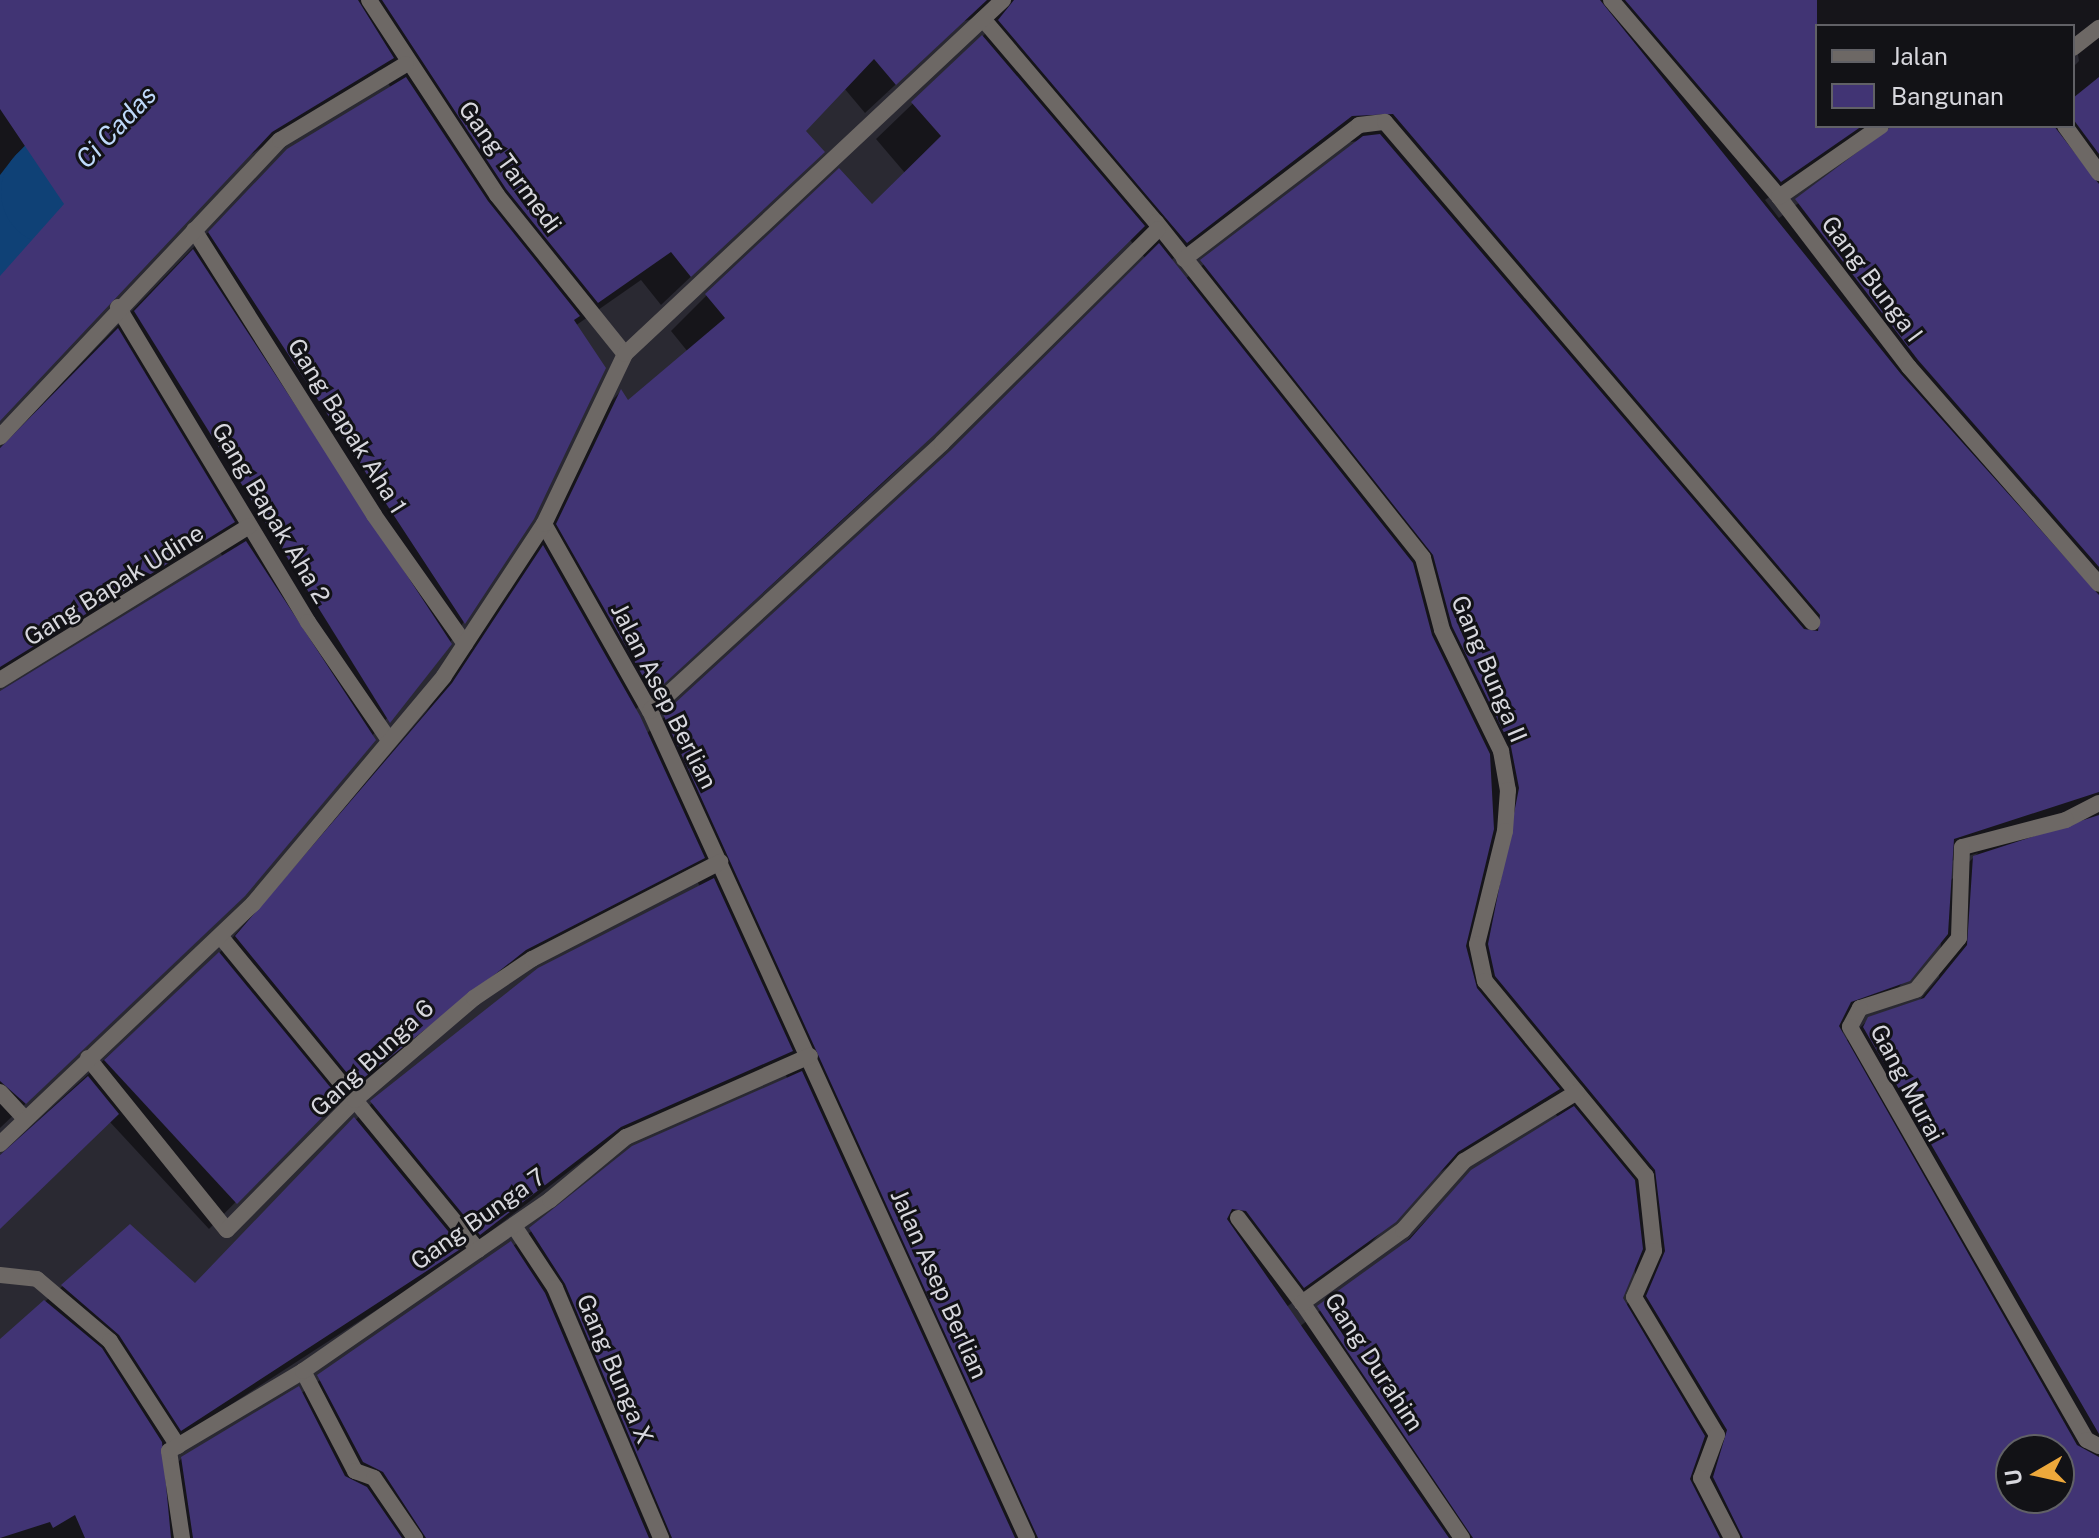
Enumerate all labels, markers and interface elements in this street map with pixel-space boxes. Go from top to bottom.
legend [1815,24,2075,128]
text: Jalan [1891,42,1948,70]
water label: Ci Cadas [69,79,163,175]
text: Bangunan [1891,82,2004,110]
street label: Gang Tarmedi [453,96,567,238]
street label: Gang Bunga I [1815,210,1929,348]
street label: Gang Bapak Aha 1 [281,333,413,519]
street label: Gang Bapak Aha 2 [206,417,336,609]
street label: Gang Bapak Udine [19,518,209,652]
street label: Gang Bunga II [1445,591,1533,747]
street label: Jalan Asep Berlian [605,598,723,794]
street label: Gang Bunga 6 [304,994,440,1122]
street label: Gang Murai [1864,1019,1950,1147]
street label: Gang Bunga 7 [405,1162,551,1276]
street label: Jalan Asep Berlian [884,1185,994,1383]
street label: Gang Durahim [1319,1287,1429,1437]
street label: Gang Bunga X [571,1290,659,1448]
north arrow [1995,1434,2075,1514]
text: U [1999,1468,2027,1487]

